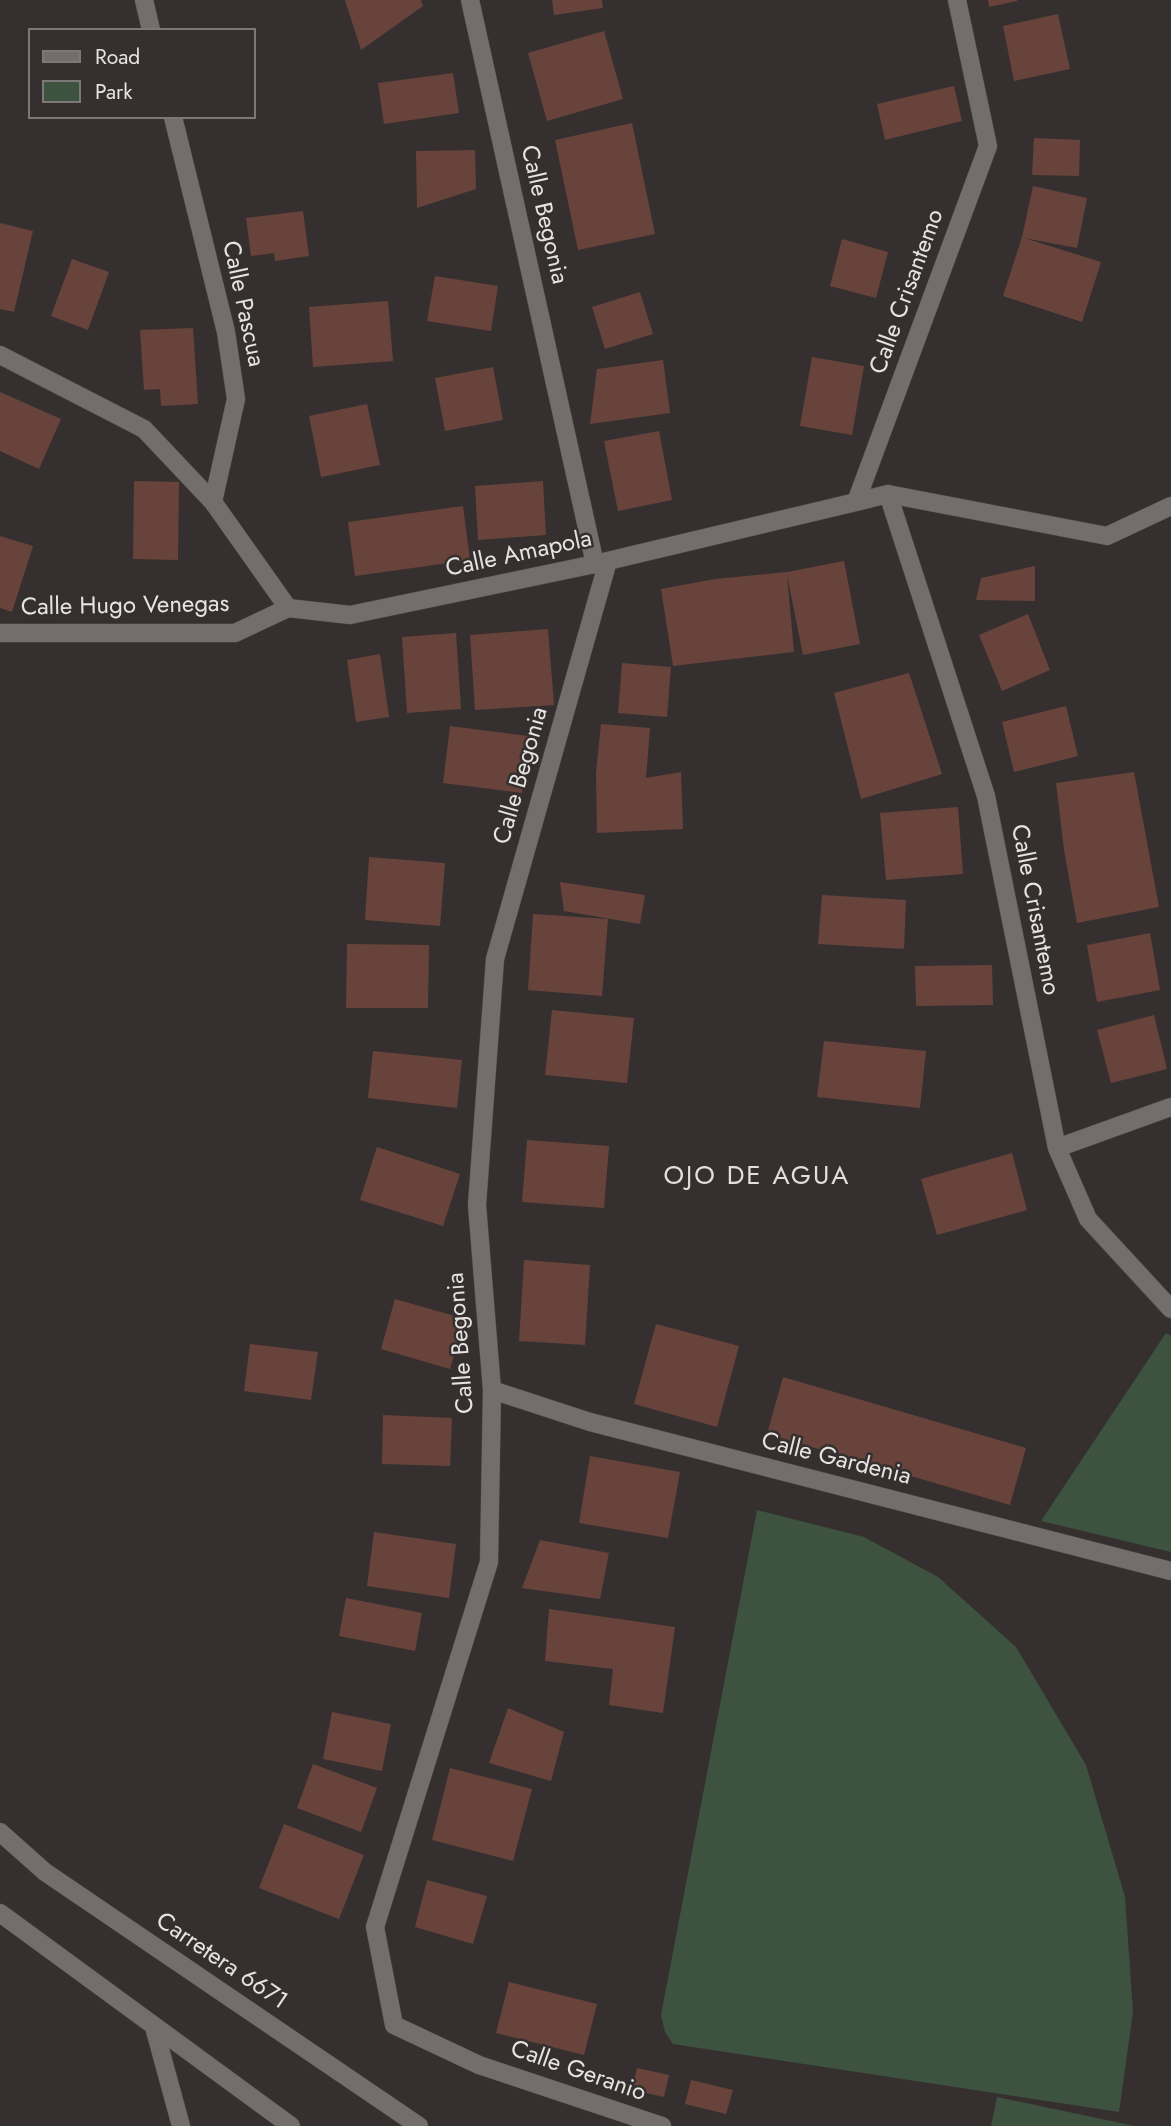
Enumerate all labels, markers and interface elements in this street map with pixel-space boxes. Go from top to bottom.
legend [28,28,256,119]
text: Road [95,42,140,72]
text: Park [95,77,132,107]
street label: Calle Begonia [513,143,573,287]
street label: Calle Crisantemo [865,206,951,378]
street label: Calle Pascua [215,238,269,370]
street label: Calle Amapola [443,525,595,585]
street label: Calle Hugo Venegas [21,591,229,623]
street label: Calle Begonia [489,704,555,848]
street label: Calle Crisantemo [1003,822,1065,998]
district label: OJO DE AGUA [665,1162,849,1194]
street label: Calle Begonia [443,1271,481,1415]
street label: Calle Gardenia [758,1427,914,1493]
street label: Carretera 6671 [150,1907,292,2017]
street label: Calle Geranio [507,2035,649,2109]

